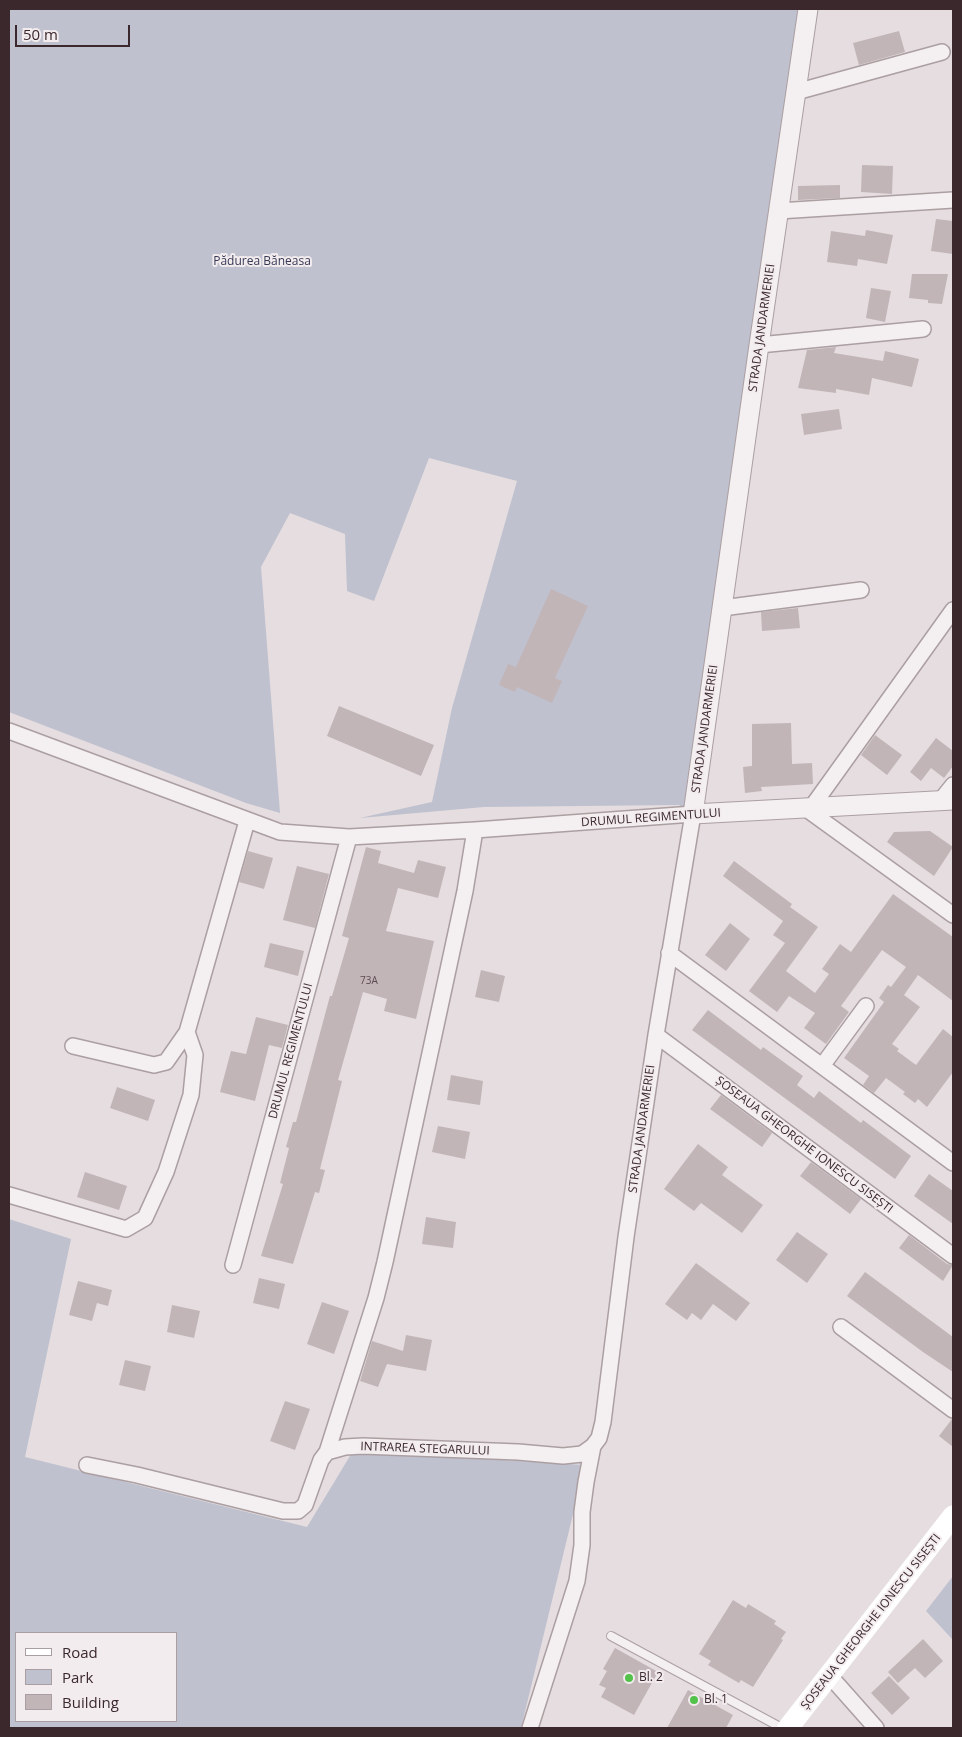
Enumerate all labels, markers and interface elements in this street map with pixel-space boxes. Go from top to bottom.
scale bar [18,15,132,47]
text: 50 m [23,24,58,44]
park label: Pădurea Băneasa [213,255,311,269]
street label: STRADA JANDARMERIEI [746,263,778,393]
street label: STRADA JANDARMERIEI [689,664,721,794]
street label: DRUMUL REGIMENTULUI [581,806,721,830]
house number: 73A [360,975,378,987]
street label: DRUMUL REGIMENTULUI [266,981,316,1121]
street label: STRADA JANDARMERIEI [626,1064,658,1194]
street label: ȘOSEAUA GHEORGHE IONESCU SISEȘTI [712,1073,896,1217]
street label: INTRAREA STEGARULUI [360,1440,490,1458]
street label: ȘOSEAUA GHEORGHE IONESCU SISEȘTI [798,1531,944,1713]
legend [15,1632,178,1722]
text: Road [62,1642,98,1662]
text: Park [62,1667,93,1687]
place label: Bl. 2 [639,1671,663,1685]
marker: Bl. 2 [623,1672,635,1684]
text: Building [62,1692,119,1712]
place label: Bl. 1 [704,1693,728,1707]
marker: Bl. 1 [688,1694,700,1706]

